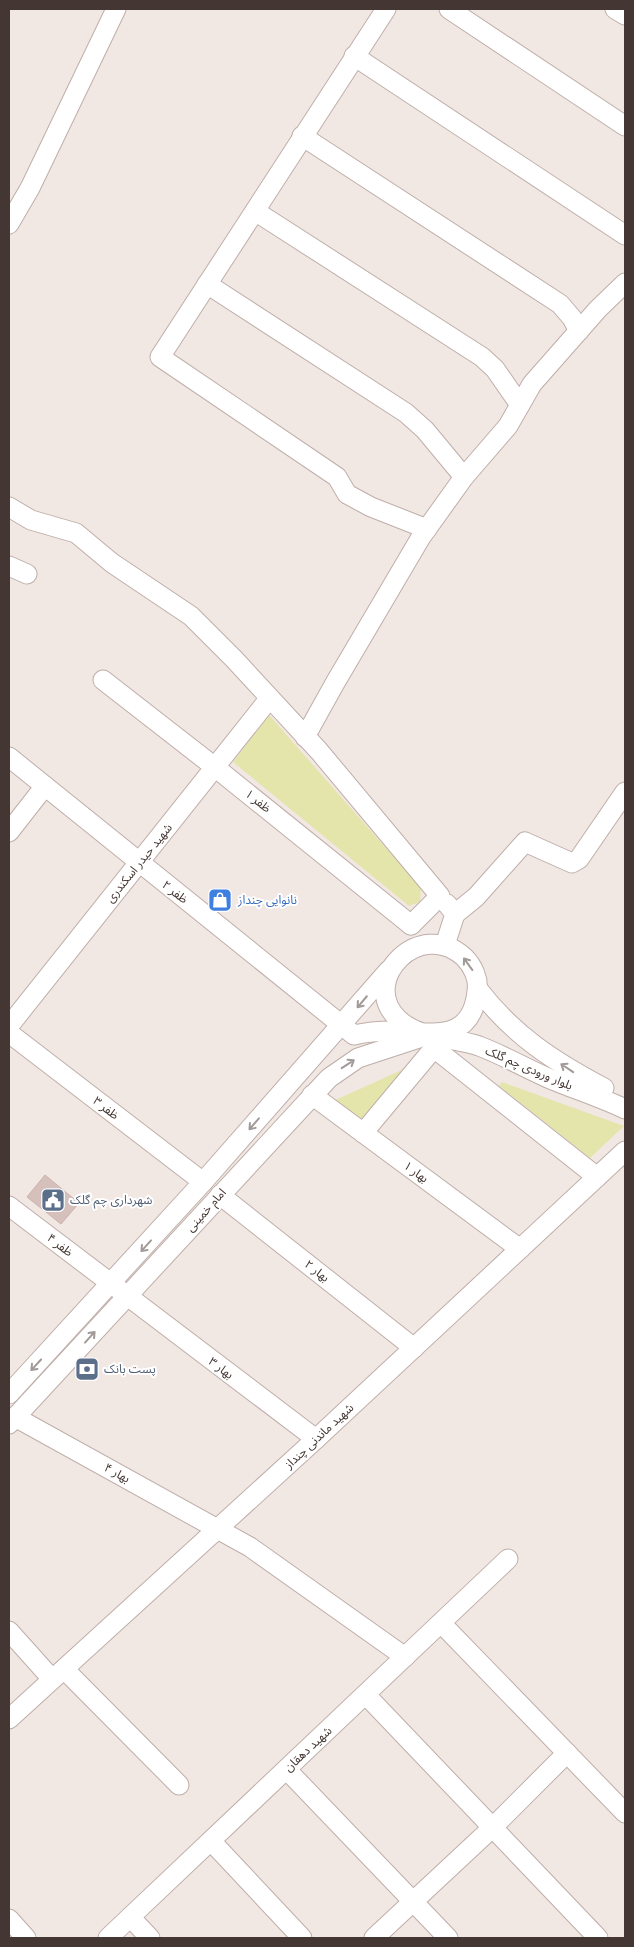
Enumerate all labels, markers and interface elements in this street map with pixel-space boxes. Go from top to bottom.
street label: ظفر ۱ [242,786,274,816]
street label: شهید حیدر اسکندری [103,821,175,905]
street label: ظفر ۲ [159,878,191,906]
shop icon: نانوایی چنداز [207,887,233,913]
place label: نانوایی چنداز [237,893,297,908]
one-way arrow [463,957,473,971]
one-way arrow [356,996,367,1009]
street label: بلوار ورودی چم گلک [483,1043,575,1095]
one-way arrow [341,1058,355,1068]
one-way arrow [560,1062,574,1073]
street label: ظفر ۳ [90,1094,122,1122]
one-way arrow [248,1118,260,1131]
street label: بهار ۱ [401,1158,431,1186]
street label: امام خمینی [183,1185,231,1236]
public building icon: شهرداری چم گلک [40,1187,66,1213]
place label: شهرداری چم گلک [70,1193,152,1209]
street label: ظفر ۴ [44,1231,76,1259]
one-way arrow [140,1239,152,1252]
street label: بهار ۲ [302,1257,332,1285]
one-way arrow [84,1331,96,1344]
street label: بهار ۳ [206,1354,236,1382]
bank icon: پست بانک [74,1356,100,1382]
one-way arrow [30,1359,42,1371]
place label: پست بانک [104,1362,156,1377]
street label: شهید ماندنی چنداز [281,1401,357,1473]
street label: بهار ۴ [102,1460,132,1486]
street label: شهید دهقان [281,1723,335,1775]

